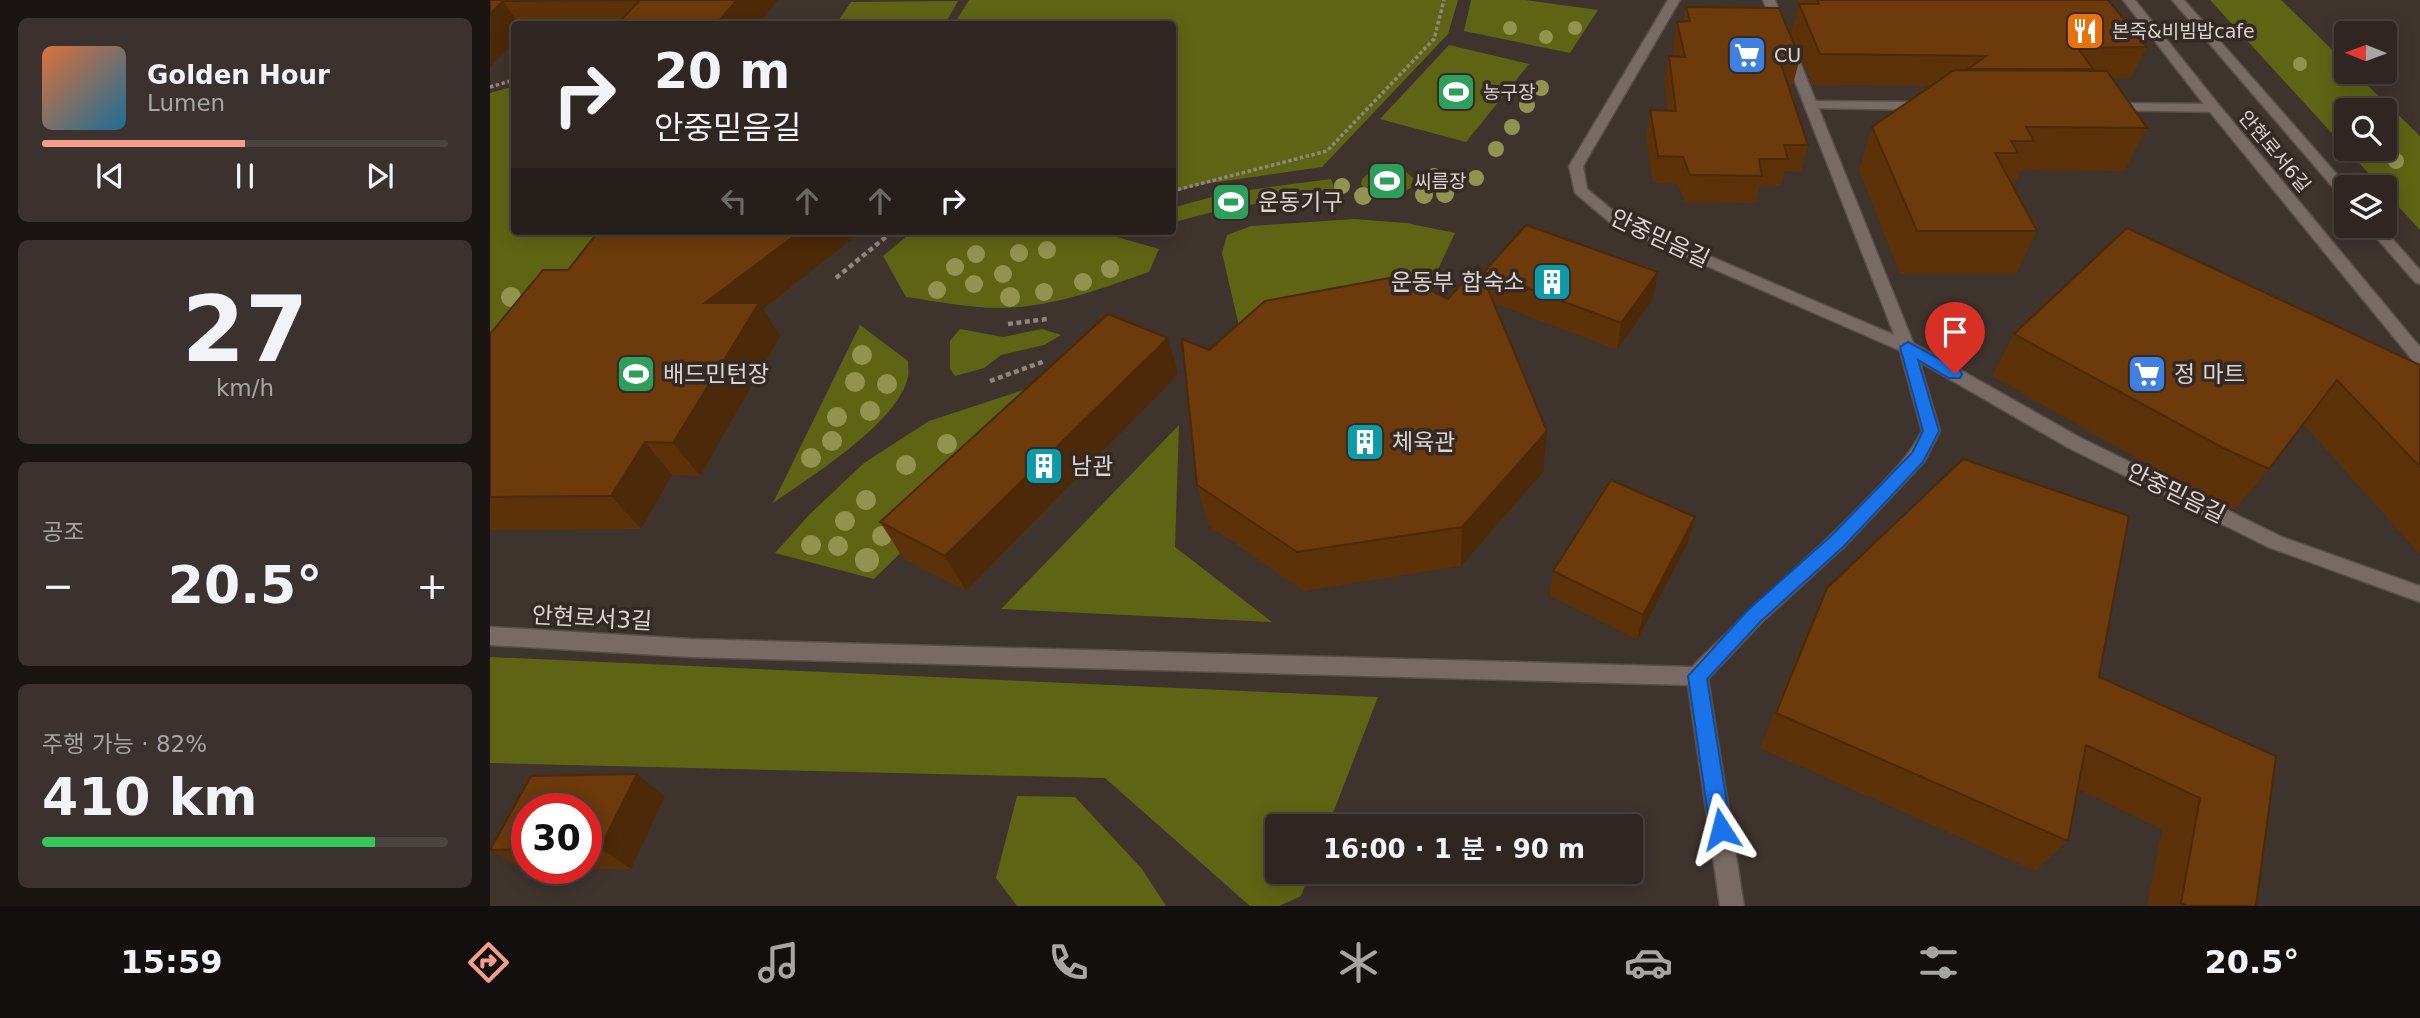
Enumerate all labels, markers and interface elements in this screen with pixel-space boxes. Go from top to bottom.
restaurant icon: 본죽&비빔밥cafe [2064,10,2106,52]
place label: 본죽&비빔밥cafe [2112,20,2255,42]
north arrow [2334,21,2398,84]
map controls [2334,21,2397,238]
supermarket icon: CU [1726,34,1768,76]
text: 20 m [654,43,790,100]
place label: CU [1774,44,1801,66]
icon: right [539,49,630,140]
text: Golden Hour [147,60,330,90]
sports icon: 농구장 [1435,71,1477,113]
place label: 농구장 [1483,81,1535,103]
text: Lumen [147,90,225,116]
button: search [2334,98,2397,161]
street label: 안현로서6길 [2235,106,2315,196]
text: 안중믿음길 [654,109,801,147]
icon: previous [91,157,129,195]
icon: pause [226,157,264,195]
icon: next [361,157,399,195]
sports icon: 씨름장 [1366,160,1408,202]
place label: 씨름장 [1414,170,1466,192]
button: layers [2334,175,2397,238]
sports icon: 운동기구 [1210,181,1252,223]
icon: left [715,182,753,220]
icon: ahead [788,182,826,220]
icon: ahead [861,182,899,220]
icon: right [934,182,972,220]
place label: 운동기구 [1258,189,1343,215]
street label: 안중믿음길 [1607,204,1713,272]
building icon: 운동부 합숙소 [1531,261,1573,303]
place label: 운동부 합숙소 [1391,269,1525,295]
text: 27 [182,277,308,382]
pin [1925,302,1985,374]
icon: arrive [1936,313,1974,351]
sports icon: 배드민턴장 [615,353,657,395]
supermarket icon: 정 마트 [2126,353,2168,395]
place label: 배드민턴장 [663,361,769,387]
place label: 정 마트 [2174,361,2245,387]
text: km/h [216,375,274,401]
building icon: 체육관 [1344,421,1386,463]
place label: 체육관 [1392,429,1455,455]
building icon: 남관 [1023,445,1065,487]
place label: 남관 [1071,453,1113,479]
street label: 안중믿음길 [2123,458,2229,528]
text: 공조 [42,519,84,545]
text: 20.5° [168,555,322,615]
text: − [42,564,74,608]
text: + [416,564,448,608]
street label: 안현로서3길 [531,602,653,634]
text: 주행 가능 · 82% [42,731,207,757]
text: 410 km [42,767,257,827]
position arrow [1684,792,1758,866]
speed limit sign: 30 [511,793,602,884]
text: 16:00 · 1 분 · 90 m [1323,834,1585,864]
icon: directions [464,938,513,987]
icon: music [754,938,803,987]
icon: phone [1044,938,1093,987]
icon: climate [1334,938,1383,987]
icon: car [1624,938,1673,987]
icon: filters [1914,938,1963,987]
text: 15:59 [121,943,222,981]
text: 20.5° [2204,943,2299,981]

